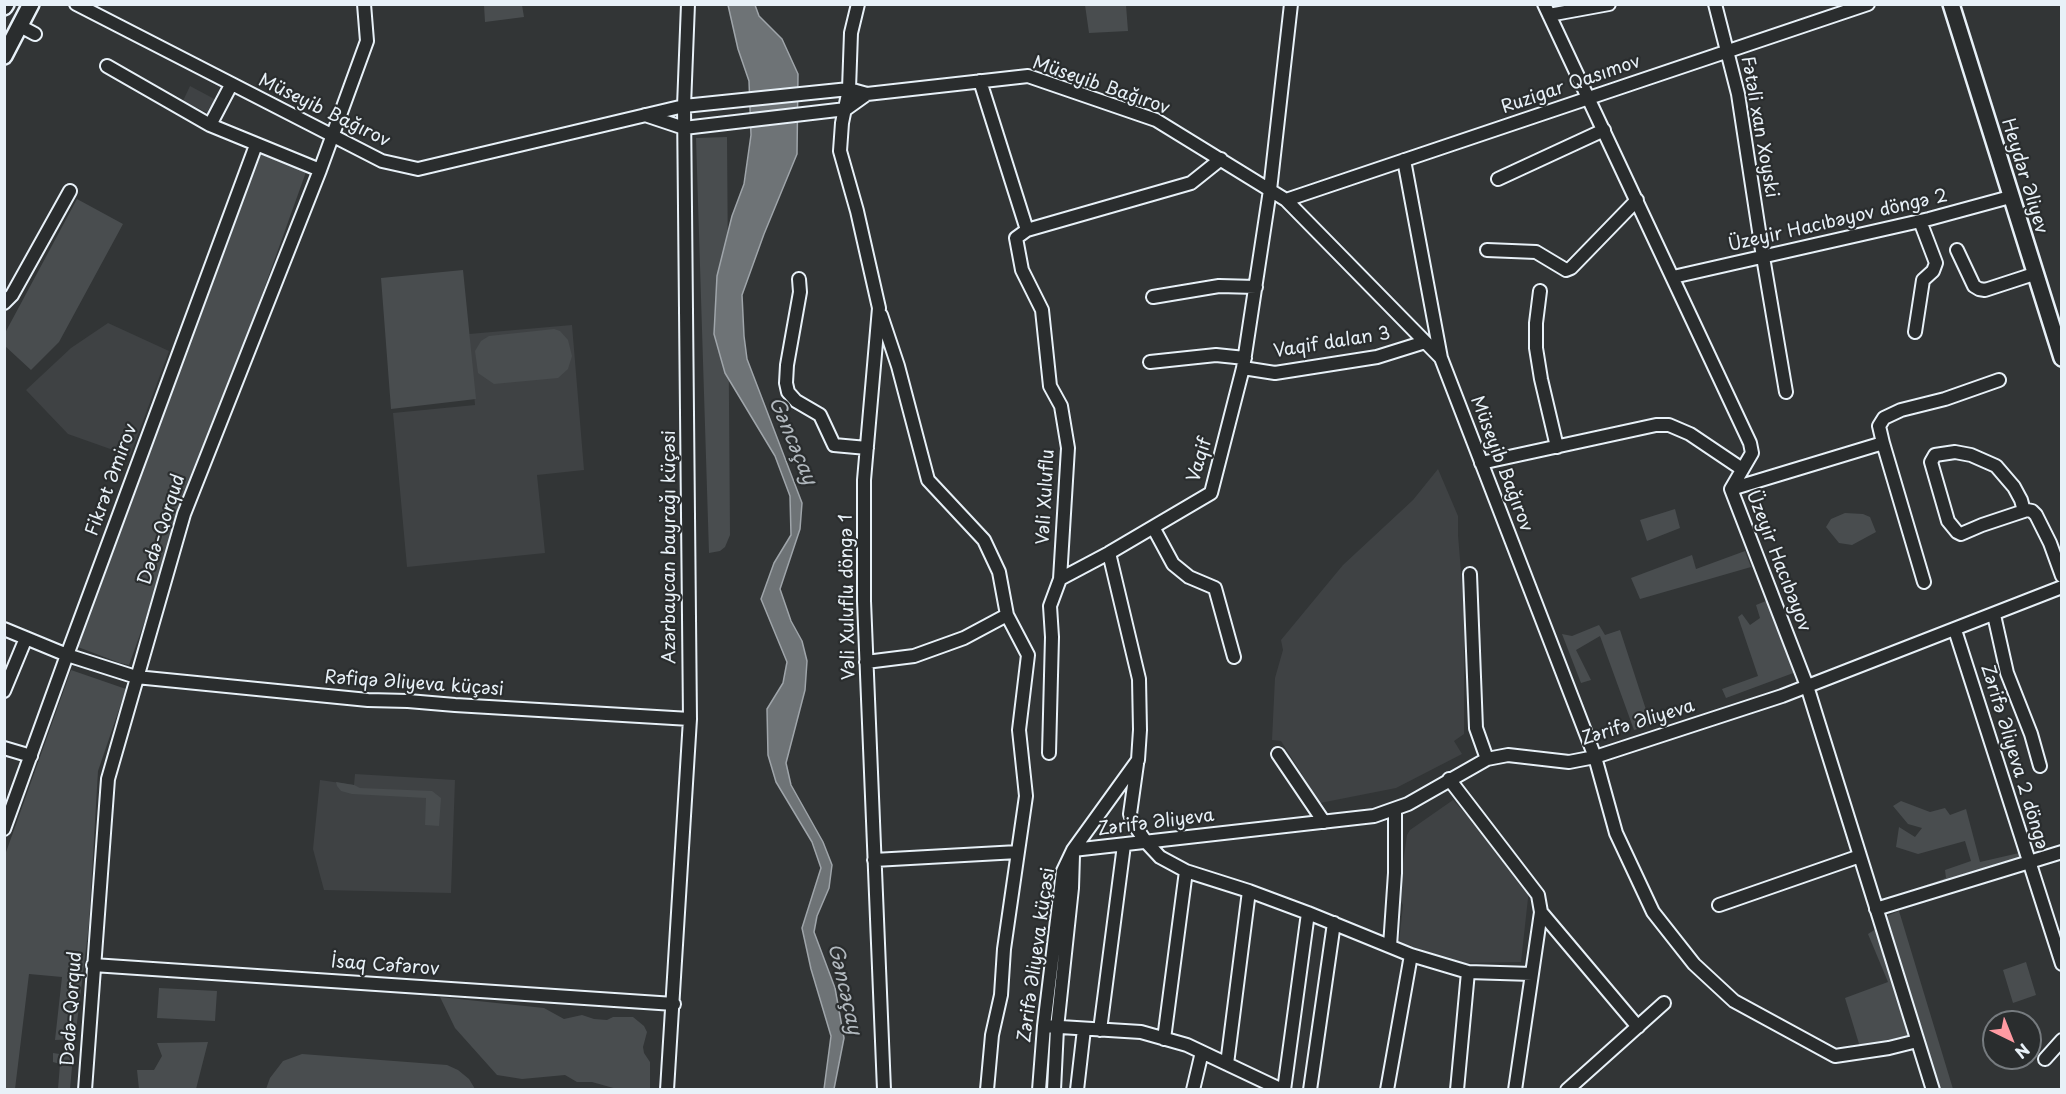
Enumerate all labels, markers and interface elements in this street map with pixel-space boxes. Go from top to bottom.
street label: Ruzigar Qasımov [1499,51,1643,119]
street label: Müseyib Bağırov [1030,52,1172,120]
street label: Fətəli xan Xoyski [1736,54,1782,200]
street label: Müseyib Bağırov [255,70,393,152]
street label: Heydər Əliyev [1996,116,2052,236]
street label: Üzeyir Hacıbəyov döngə 2 [1726,185,1950,257]
street label: Vaqif dalan 3 [1272,323,1392,363]
water label: Gəncəçay [763,393,821,489]
street label: Müseyib Bağırov [1465,393,1537,535]
street label: Fikrət Əmirov [82,421,142,539]
street label: Azərbaycan bayrağı küçəsi [659,430,681,664]
street label: Vaqif [1183,435,1217,485]
street label: Vəli Xuluflu [1033,449,1059,545]
street label: Dədə-Qorqud [134,472,190,588]
street label: Üzeyir Hacıbəyov [1741,487,1815,635]
street label: Vəli Xuluflu döngə 1 [836,514,860,680]
street label: Zərifə Əliyeva 2 döngə [1976,662,2052,852]
street label: Rəfiqə Əliyeva küçəsi [324,667,504,701]
street label: Zərifə Əliyeva [1579,696,1697,750]
street label: Zərifə Əliyeva [1097,805,1215,841]
street label: Zərifə Əliyeva küçəsi [1014,866,1060,1044]
water label: Gəncəçay [822,941,866,1037]
street label: Dədə-Qorqud [57,951,87,1067]
street label: İsaq Cəfərov [330,951,440,981]
north arrow [1982,1010,2042,1070]
text: N [2010,1039,2036,1065]

